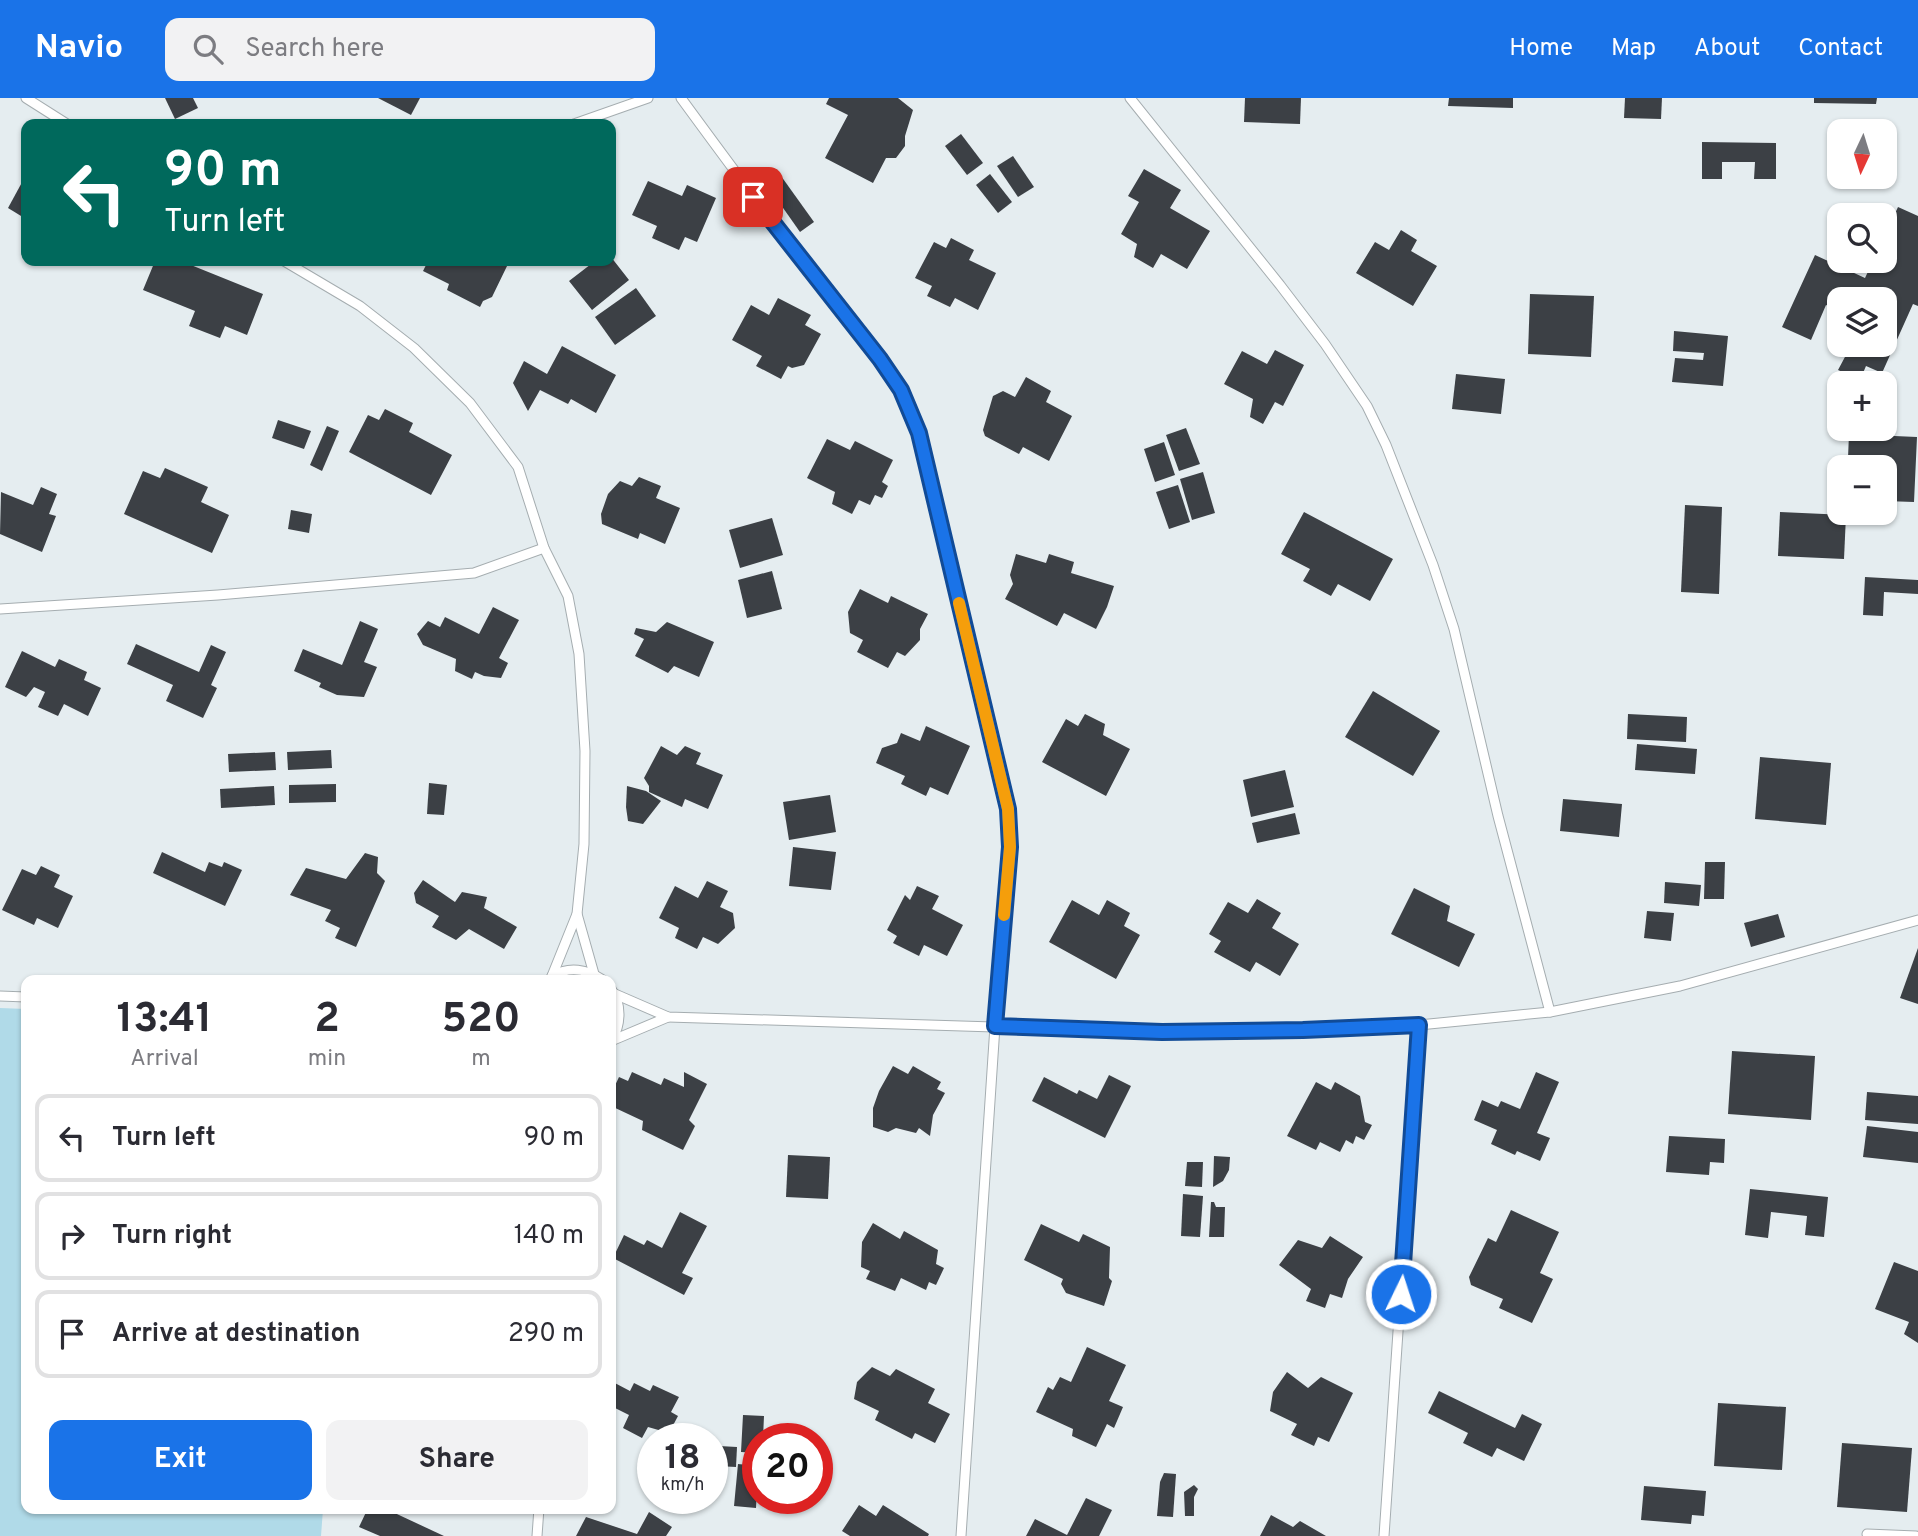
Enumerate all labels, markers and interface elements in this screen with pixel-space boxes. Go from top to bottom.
search box [165,18,655,81]
text: Navio [35,28,123,70]
icon: search [189,30,227,68]
text: Search here [245,33,384,66]
text: Home [1509,34,1573,64]
text: Map [1611,34,1656,64]
text: About [1694,34,1760,64]
text: Contact [1798,34,1883,64]
north arrow [1827,119,1897,189]
map controls [1827,119,1897,525]
text: 90 m [164,142,282,204]
icon: left [49,147,140,238]
pin [723,167,783,227]
icon: arrive [734,178,772,216]
text: Turn left [164,203,285,243]
button: search [1827,203,1897,273]
button: layers [1827,287,1897,357]
button: + [1827,371,1897,441]
button: − [1827,455,1897,525]
text: 13:41 [116,994,212,1047]
text: 2 [314,994,340,1047]
text: 520 [442,994,521,1047]
text: Arrival [130,1045,199,1074]
text: min [308,1045,346,1074]
text: m [471,1045,491,1074]
icon: left [53,1119,91,1157]
text: Turn left [112,1122,216,1155]
text: 90 m [524,1122,584,1155]
icon: right [53,1217,91,1255]
text: Turn right [112,1220,232,1253]
text: 140 m [514,1220,584,1253]
position arrow [1364,1257,1438,1331]
icon: arrive [53,1315,91,1353]
text: Arrive at destination [112,1318,360,1351]
text: 290 m [508,1318,584,1351]
button: Exit [49,1420,312,1500]
button: Share [326,1420,588,1500]
speed limit sign: 20 [742,1423,833,1514]
text: 18 [664,1437,701,1481]
text: km/h [661,1474,704,1497]

